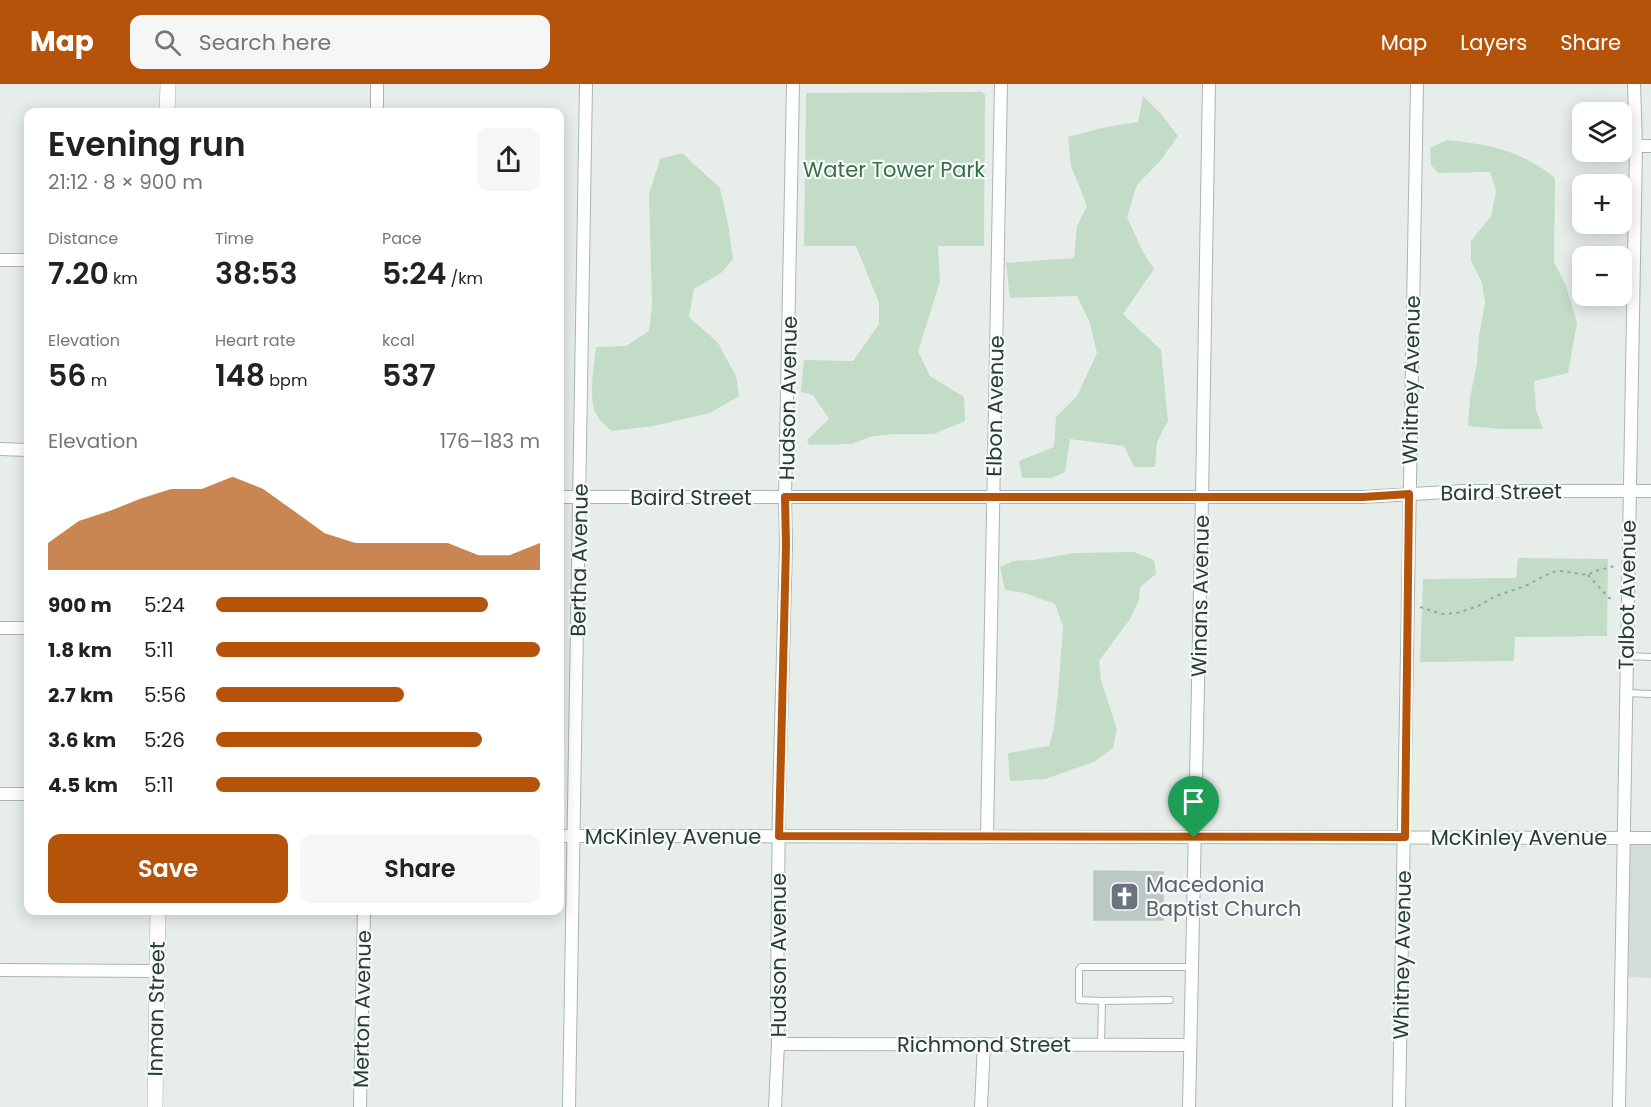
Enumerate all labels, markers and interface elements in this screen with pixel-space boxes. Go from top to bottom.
search box [130,15,550,69]
text: Map [30,22,94,61]
icon: search [151,26,184,59]
text: Search here [199,27,331,58]
text: Map [1381,28,1427,57]
text: Layers [1460,28,1527,57]
text: Share [1560,28,1621,57]
map controls [1572,102,1632,306]
button: layers [1572,102,1632,162]
text: Evening run [48,121,246,168]
button: share [477,128,540,191]
park label: Water Tower Park [803,155,985,184]
text: 21:12 · 8 × 900 m [48,168,203,196]
button: + [1572,174,1632,234]
text: Distance [48,227,118,250]
text: Time [215,227,254,250]
text: Pace [382,227,422,250]
button: − [1572,246,1632,306]
text: 7.20 [48,252,109,295]
text: 38:53 [215,252,297,295]
text: 5:24 [382,252,446,295]
text: km [109,267,138,290]
text: /km [446,267,483,290]
street label: Whitney Avenue [1395,295,1427,465]
street label: Hudson Avenue [772,316,804,480]
text: Elevation [48,329,120,352]
text: Heart rate [215,329,295,352]
text: kcal [382,329,415,352]
street label: Elbon Avenue [979,335,1011,477]
text: 56 [48,354,87,397]
text: 148 [215,354,265,397]
text: 537 [382,354,436,397]
text: m [87,369,107,392]
text: bpm [265,369,307,392]
text: Elevation [48,427,138,455]
text: 176–183 m [440,427,540,455]
street label: Baird Street [1440,476,1562,508]
street label: Bertha Avenue [563,483,595,637]
street label: Baird Street [630,483,752,512]
street label: Winans Avenue [1184,515,1216,677]
street label: Talbot Avenue [1611,520,1643,670]
text: 900 m [48,591,112,619]
text: 5:24 [144,591,185,619]
text: 1.8 km [48,636,112,664]
text: 5:11 [144,636,174,664]
text: 2.7 km [48,681,114,709]
text: 5:56 [144,681,186,709]
text: 3.6 km [48,726,116,754]
text: 5:26 [144,726,185,754]
text: 4.5 km [48,771,118,799]
text: 5:11 [144,771,174,799]
pin [1168,776,1219,838]
icon: arrive [1177,785,1210,818]
street label: McKinley Avenue [585,822,761,851]
street label: McKinley Avenue [1431,823,1607,852]
button: Save [48,834,288,903]
button: Share [300,834,540,903]
place label: Macedonia Baptist Church [1146,870,1301,923]
street label: Whitney Avenue [1386,870,1418,1040]
street label: Hudson Avenue [764,873,793,1037]
church icon: Macedonia Baptist Church [1109,880,1141,912]
street label: Merton Avenue [346,930,378,1088]
street label: Inman Street [140,941,172,1077]
street label: Richmond Street [897,1030,1071,1059]

